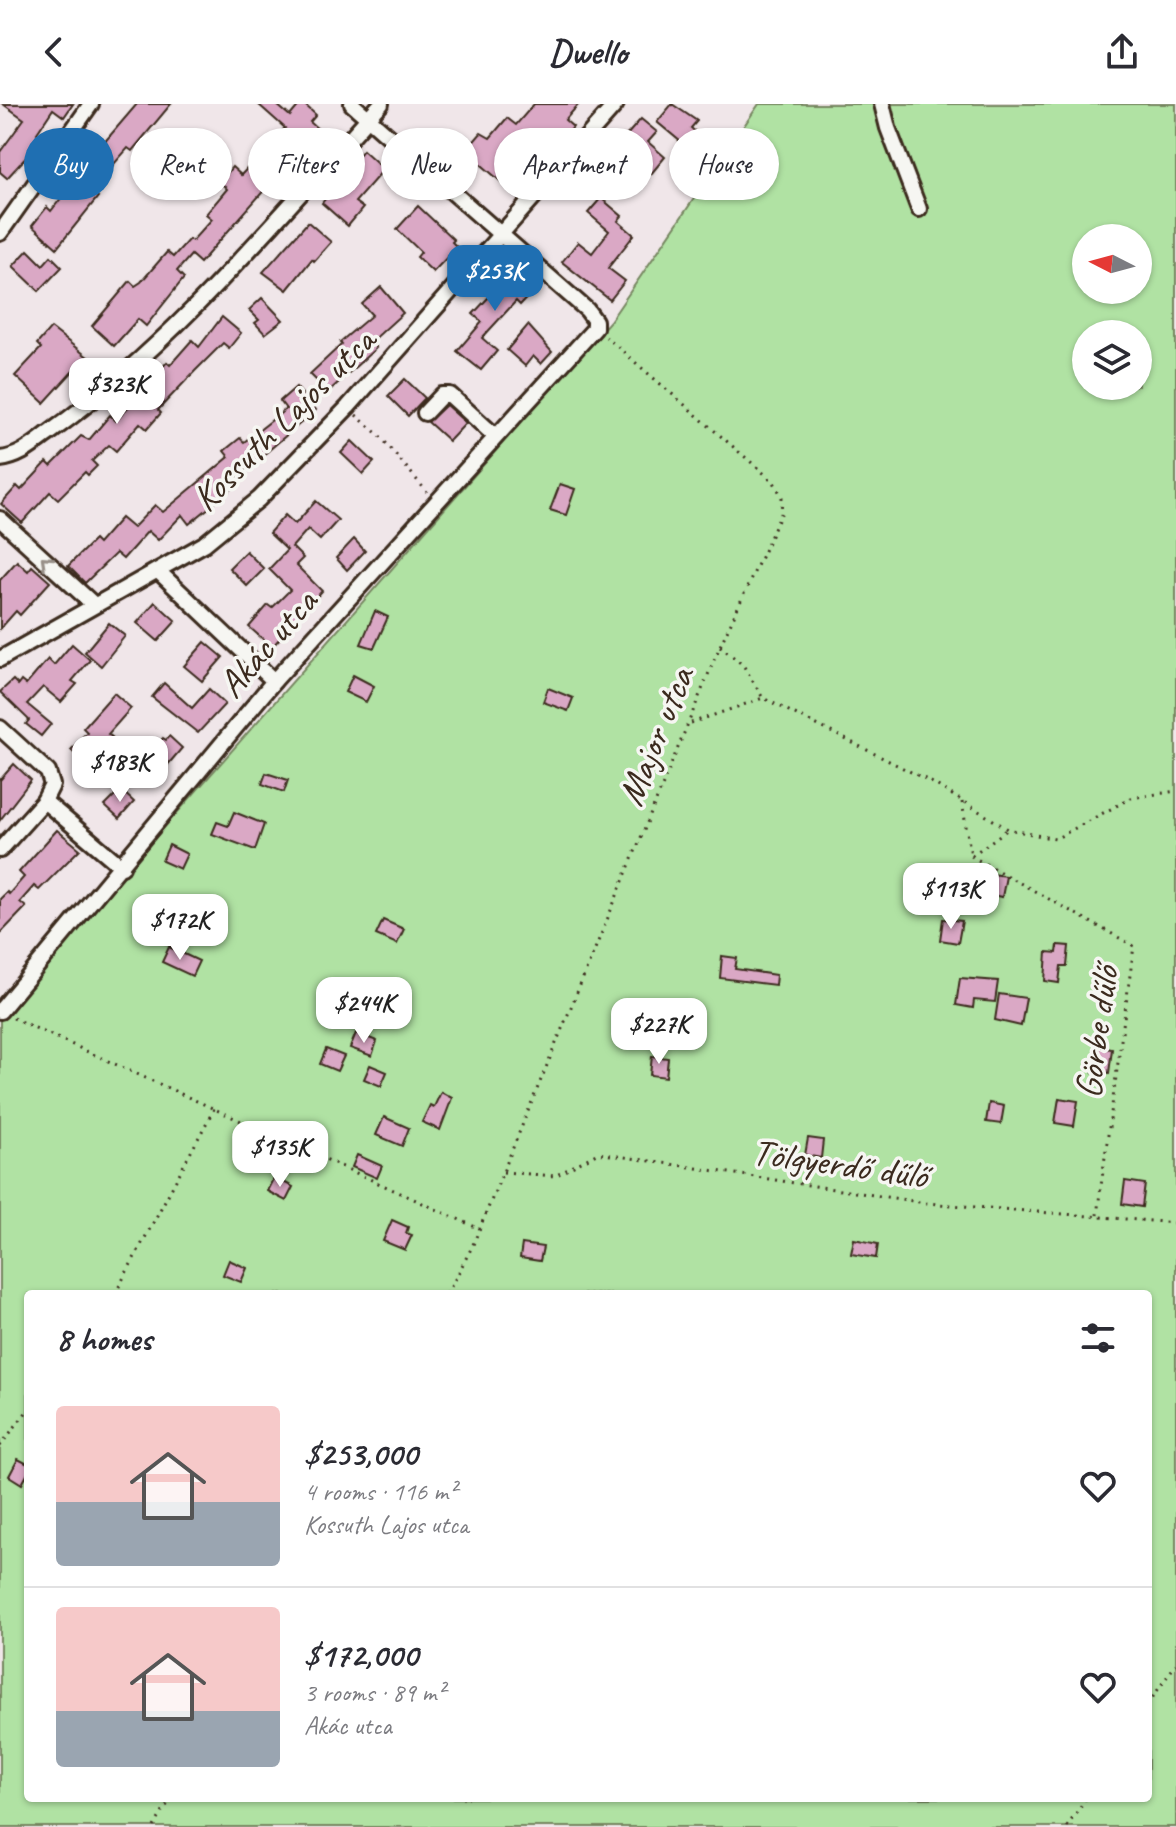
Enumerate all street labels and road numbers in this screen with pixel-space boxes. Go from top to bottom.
street label: Kossuth Lajos utca [182,315,387,521]
street label: Akác utca [208,577,329,707]
street label: Major utca [607,658,705,812]
street label: Görbe dűlő [1064,958,1130,1101]
street label: Tölgyerdő dűlő [749,1128,936,1200]

